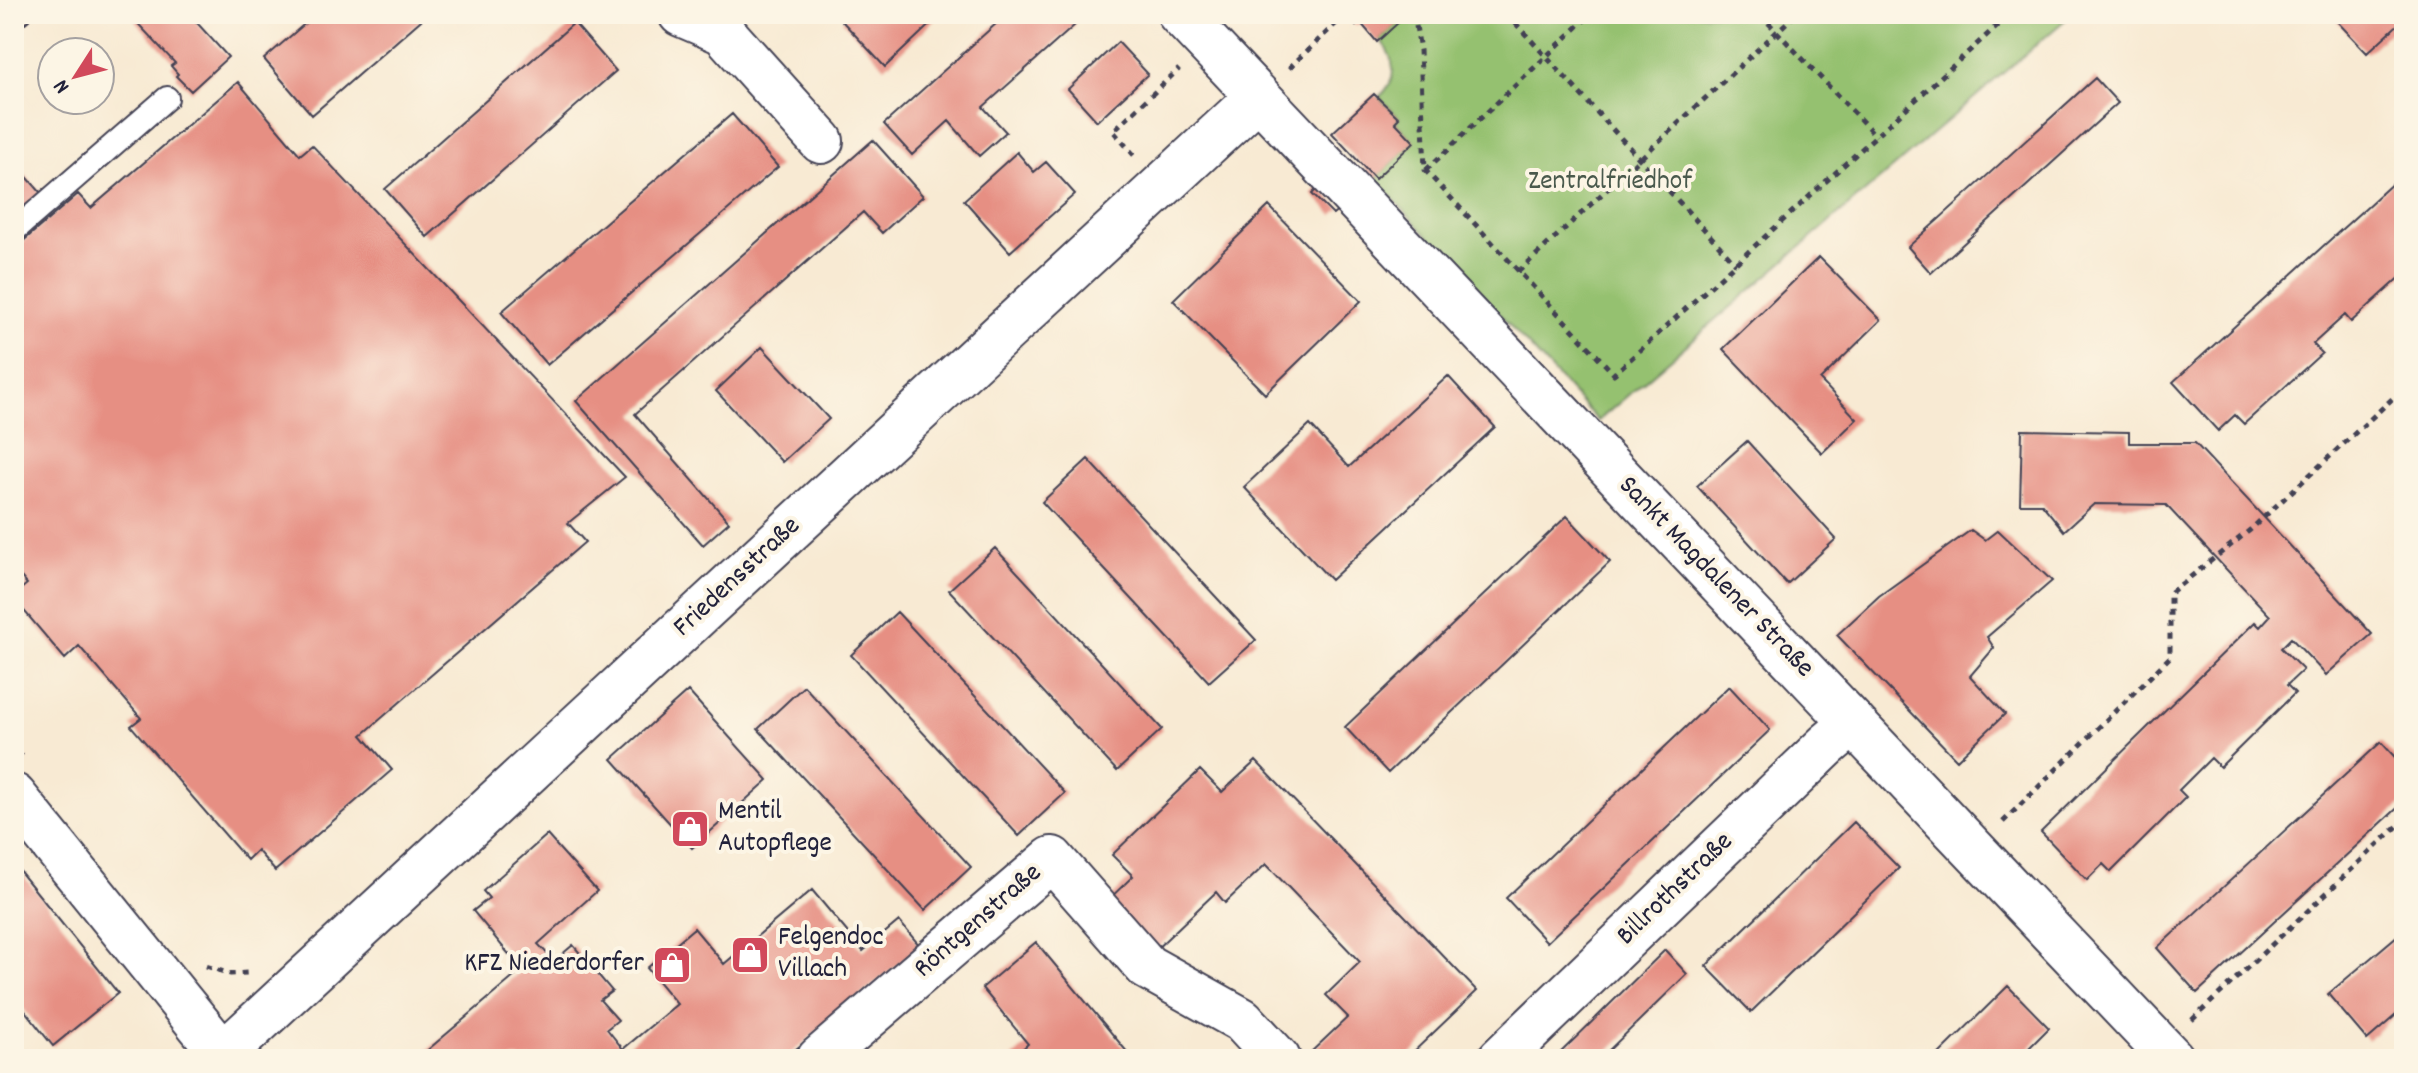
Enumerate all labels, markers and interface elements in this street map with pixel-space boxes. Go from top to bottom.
north arrow [36,36,116,116]
text: N [47,72,78,99]
park label: Zentralfriedhof [1528,163,1693,203]
street label: Sankt Magdalener Straße [1608,468,1822,688]
street label: Friedensstraße [665,508,811,648]
place label: Mentil Autopflege [718,793,832,865]
shop icon: Mentil Autopflege [669,808,711,850]
street label: Billrothstraße [1609,824,1743,956]
street label: Röntgenstraße [906,855,1052,989]
place label: Felgendoc Villach [778,919,884,991]
shop icon: Felgendoc Villach [729,934,771,976]
shop icon: KFZ Niederdorfer [651,944,693,986]
place label: KFZ Niederdorfer [464,945,645,985]

